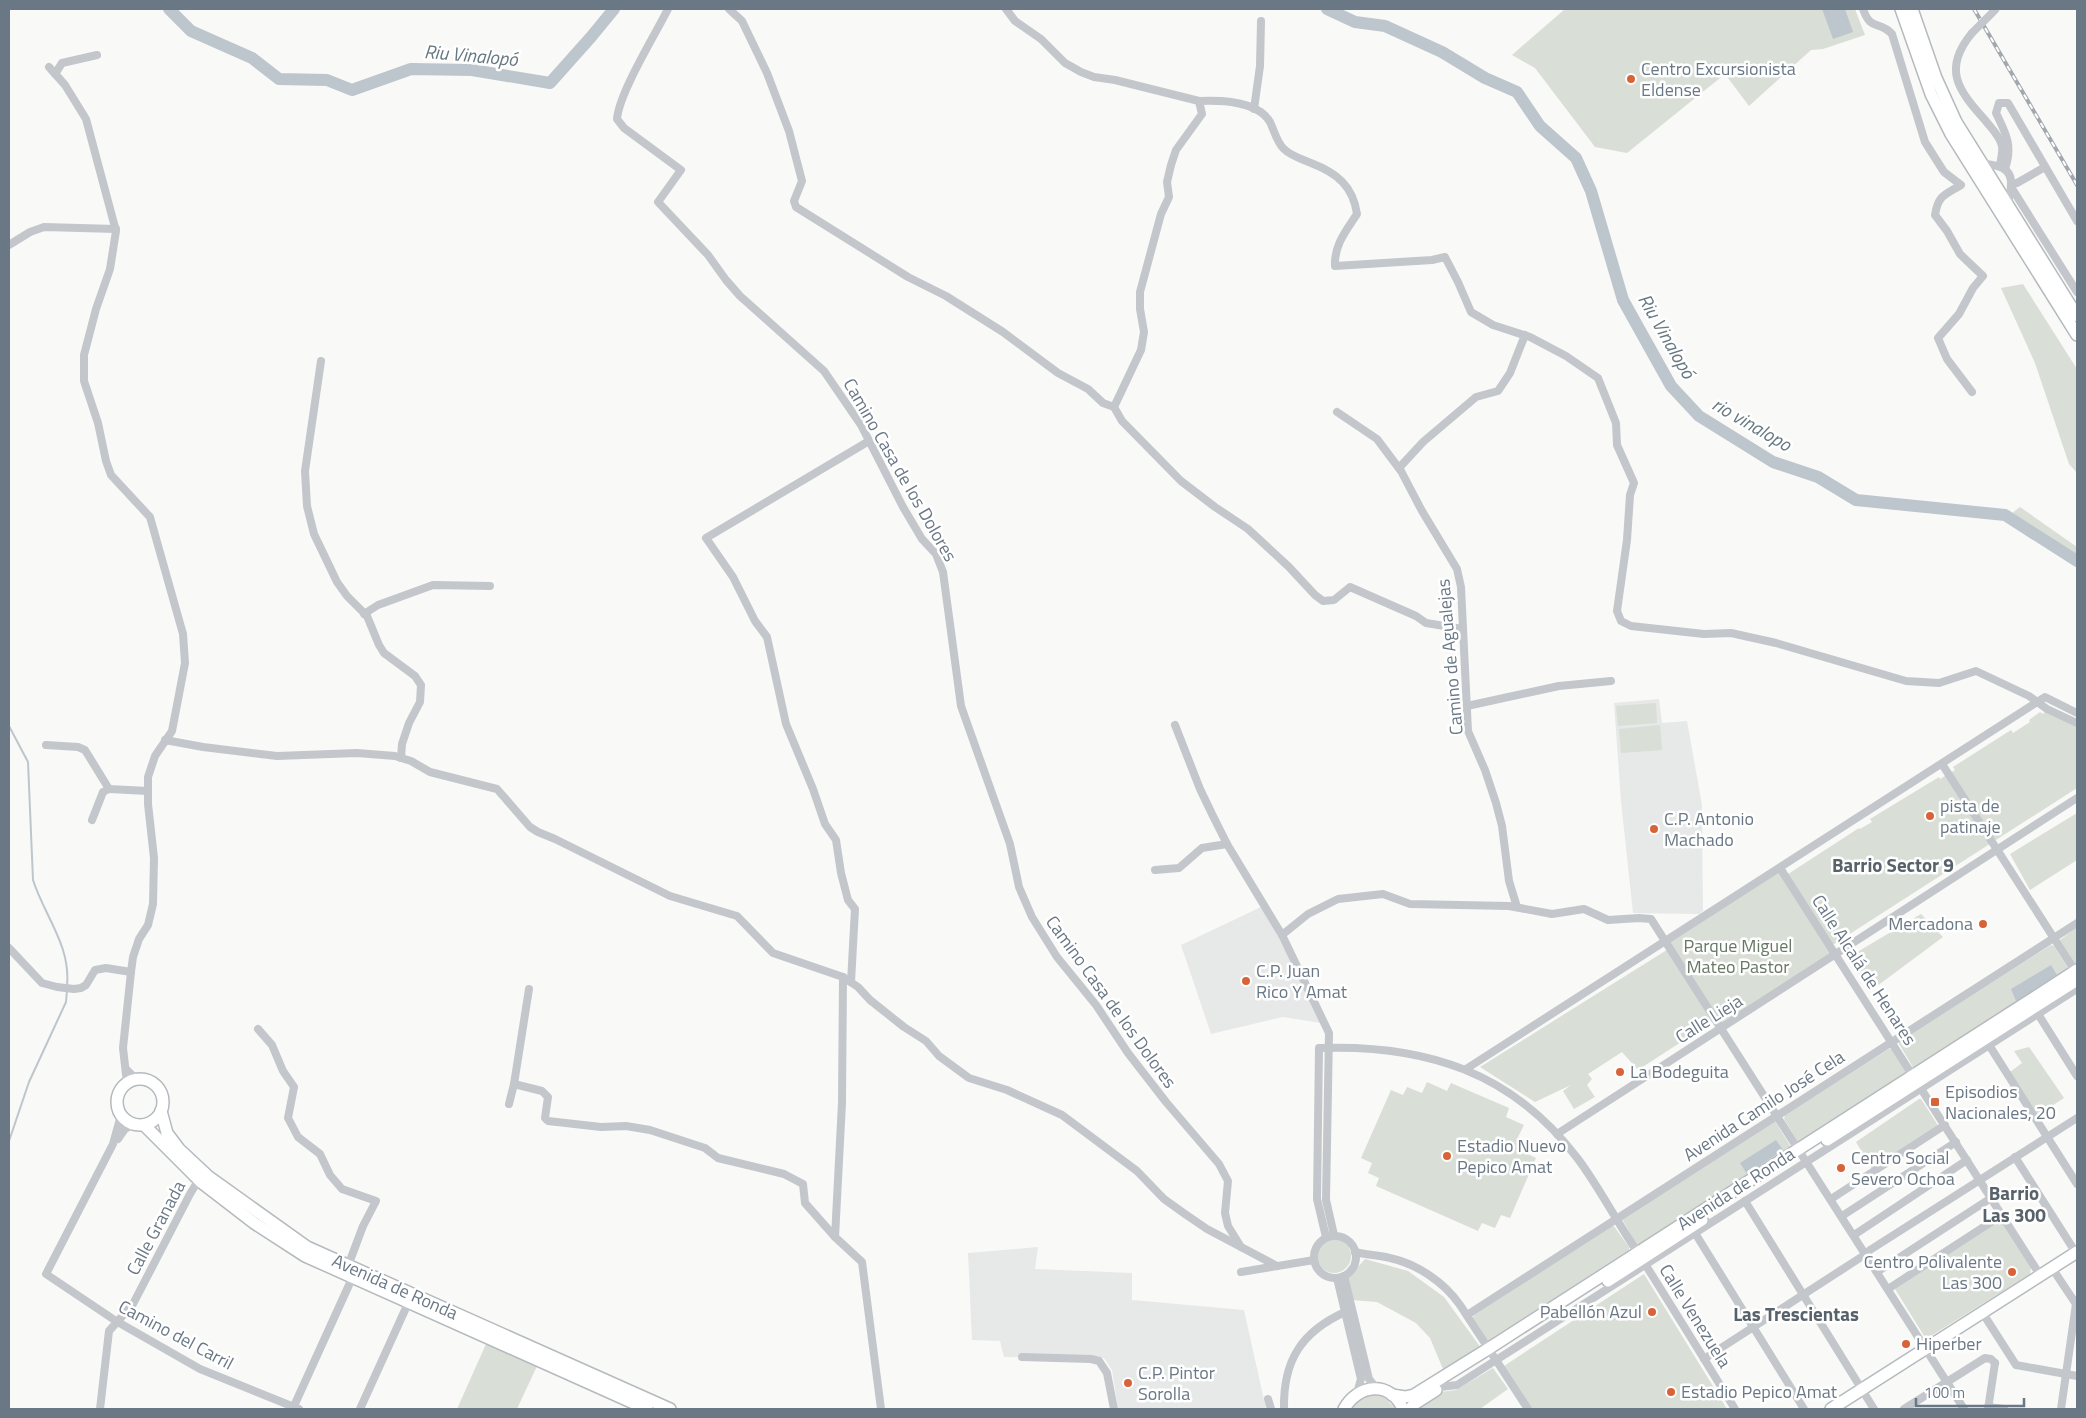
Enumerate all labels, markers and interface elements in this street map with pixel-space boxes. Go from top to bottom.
water label: Riu Vinalopó [423,36,521,73]
place label: Centro Excursionista Eldense [1641,55,1796,103]
marker: Centro Excursionista Eldense [1625,73,1637,85]
water label: Riu Vinalopó [1631,288,1704,385]
street label: Camino Casa de los Dolores [837,373,964,567]
water label: rio vinalopo [1707,389,1798,458]
street label: Camino de Agualejas [1429,578,1470,736]
place label: pista de patinaje [1940,792,2000,840]
place label: C.P. Antonio Machado [1664,805,1754,853]
marker: pista de patinaje [1924,810,1936,822]
marker: C.P. Antonio Machado [1648,823,1660,835]
district label: Barrio Sector 9 [1832,850,1954,879]
street label: Calle Alcalá de Henares [1805,889,1923,1050]
street label: Camino Casa de los Dolores [1039,910,1183,1094]
place label: Mercadona [1888,910,1973,937]
marker: Mercadona [1977,918,1989,930]
park label: Parque Miguel Mateo Pastor [1684,932,1792,980]
place label: C.P. Juan Rico Y Amat [1256,957,1348,1005]
marker: C.P. Juan Rico Y Amat [1240,975,1252,987]
street label: Calle Lieja [1670,987,1748,1050]
street label: Avenida Camilo José Cela [1678,1043,1850,1168]
place label: La Bodeguita [1630,1058,1729,1085]
marker: La Bodeguita [1614,1066,1626,1078]
place label: Episodios Nacionales, 20 [1945,1078,2056,1126]
marker: Episodios Nacionales, 20 [1929,1096,1941,1108]
place label: Estadio Nuevo Pepico Amat [1457,1132,1566,1180]
street label: Avenida de Ronda [1672,1140,1800,1237]
place label: Centro Social Severo Ochoa [1851,1144,1955,1192]
marker: Estadio Nuevo Pepico Amat [1441,1150,1453,1162]
marker: Centro Social Severo Ochoa [1835,1162,1847,1174]
street label: Calle Granada [119,1176,192,1280]
district label: Barrio Las 300 [1982,1178,2046,1229]
street label: Avenida de Ronda [328,1247,463,1326]
place label: Centro Polivalente Las 300 [1864,1248,2002,1296]
street label: Calle Venezuela [1653,1259,1738,1373]
marker: Centro Polivalente Las 300 [2006,1266,2018,1278]
street label: Camino del Carril [114,1293,239,1376]
place label: Pabellón Azul [1540,1298,1642,1325]
district label: Las Trescientas [1733,1299,1859,1328]
marker: Pabellón Azul [1646,1306,1658,1318]
place label: Hiperber [1916,1330,1982,1357]
marker: Hiperber [1900,1338,1912,1350]
place label: C.P. Pintor Sorolla [1138,1359,1215,1407]
scale bar [1916,1376,2024,1408]
marker: C.P. Pintor Sorolla [1122,1377,1134,1389]
place label: Estadio Pepico Amat [1681,1378,1838,1405]
text: 100 m [1924,1381,1965,1404]
marker: Estadio Pepico Amat [1665,1386,1677,1398]

